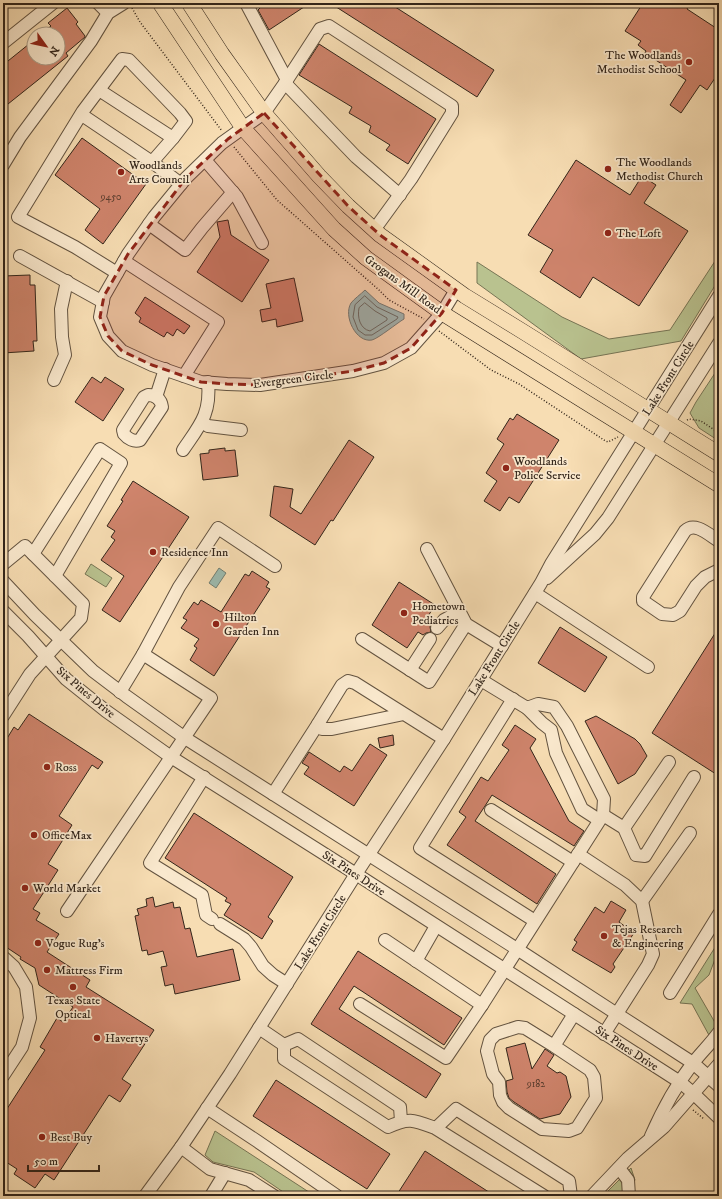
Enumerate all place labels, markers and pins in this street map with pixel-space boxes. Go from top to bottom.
place label: The Woodlands Methodist School [597,48,681,77]
marker: The Woodlands Methodist School [684,57,694,67]
place label: The Woodlands Methodist Church [616,155,704,184]
place label: Woodlands Arts Council [128,158,190,187]
marker: The Woodlands Methodist Church [603,164,613,174]
marker: Woodlands Arts Council [116,167,126,177]
place label: The Loft [616,226,661,241]
marker: The Loft [603,228,613,238]
place label: Woodlands Police Service [513,454,580,483]
marker: Woodlands Police Service [501,463,511,473]
place label: Residence Inn [161,545,229,560]
marker: Residence Inn [148,547,158,557]
place label: Hometown Pediatrics [412,599,466,628]
marker: Hometown Pediatrics [399,608,409,618]
place label: Hilton Garden Inn [224,610,280,639]
marker: Hilton Garden Inn [211,619,221,629]
place label: Ross [55,760,77,775]
marker: Ross [42,762,52,772]
place label: OfficeMax [42,828,92,843]
marker: OfficeMax [29,830,39,840]
place label: World Market [32,881,101,896]
marker: World Market [20,883,30,893]
place label: Tejas Research & Engineering [612,922,684,951]
marker: Tejas Research & Engineering [599,931,609,941]
place label: Vogue Rug's [45,936,105,951]
marker: Vogue Rug's [33,938,43,948]
place label: Mattress Firm [55,963,123,978]
marker: Mattress Firm [42,965,52,975]
marker: Texas State Optical [68,982,78,992]
place label: Texas State Optical [46,993,100,1022]
place label: Havertys [105,1031,148,1046]
marker: Havertys [92,1033,102,1043]
place label: Best Buy [50,1130,92,1145]
marker: Best Buy [37,1132,47,1142]

